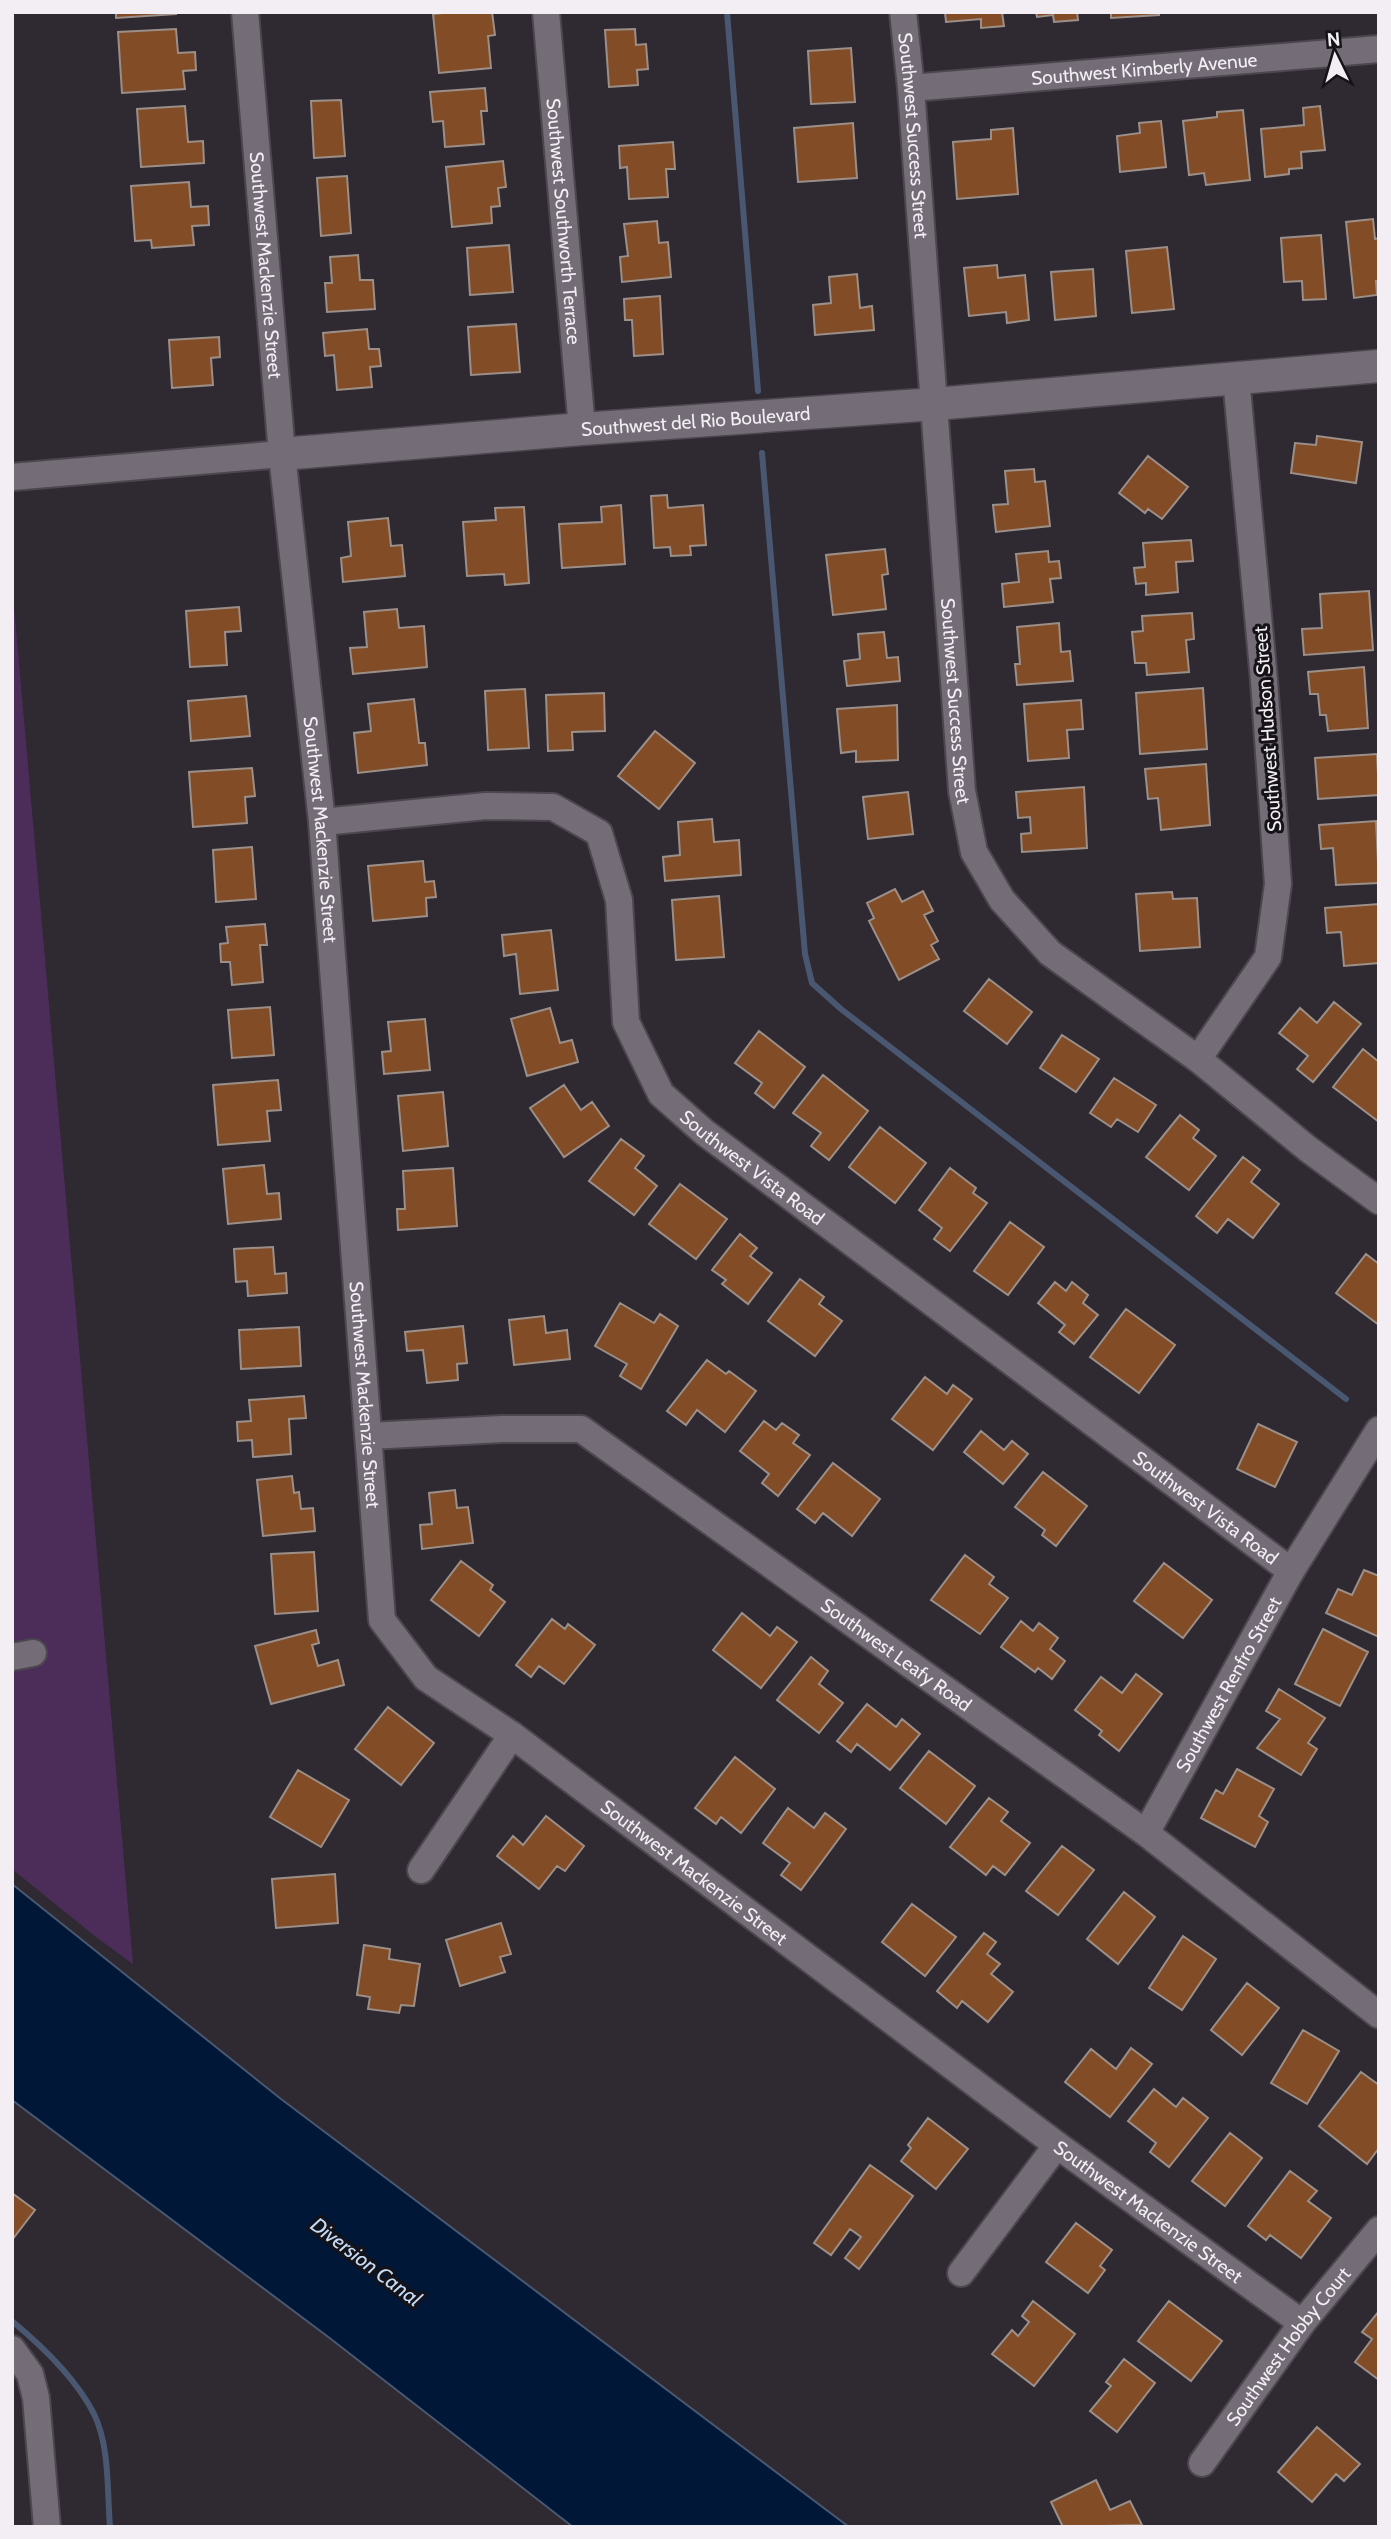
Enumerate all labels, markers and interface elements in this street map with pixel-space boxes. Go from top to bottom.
north arrow [1300,21,1370,91]
text: N [1326,28,1341,52]
street label: Southwest Success Street [893,31,933,240]
street label: Southwest Kimberly Avenue [1030,48,1258,90]
street label: Southwest Southworth Terrace [541,97,586,346]
street label: Southwest Mackenzie Street [245,151,287,380]
street label: Southwest del Rio Boulevard [580,402,811,441]
street label: Southwest Success Street [936,597,975,807]
street label: Southwest Hudson Street [1249,625,1286,832]
street label: Southwest Mackenzie Street [299,715,342,944]
street label: Southwest Vista Road [675,1105,829,1230]
street label: Southwest Mackenzie Street [345,1280,385,1510]
street label: Southwest Vista Road [1129,1446,1283,1570]
street label: Southwest Renfro Street [1171,1592,1287,1776]
street label: Southwest Leafy Road [816,1593,976,1717]
street label: Southwest Mackenzie Street [596,1795,792,1950]
street label: Southwest Mackenzie Street [1049,2136,1247,2288]
water label: Diversion Canal [306,2212,427,2311]
street label: Southwest Hobby Court [1221,2262,1356,2430]

